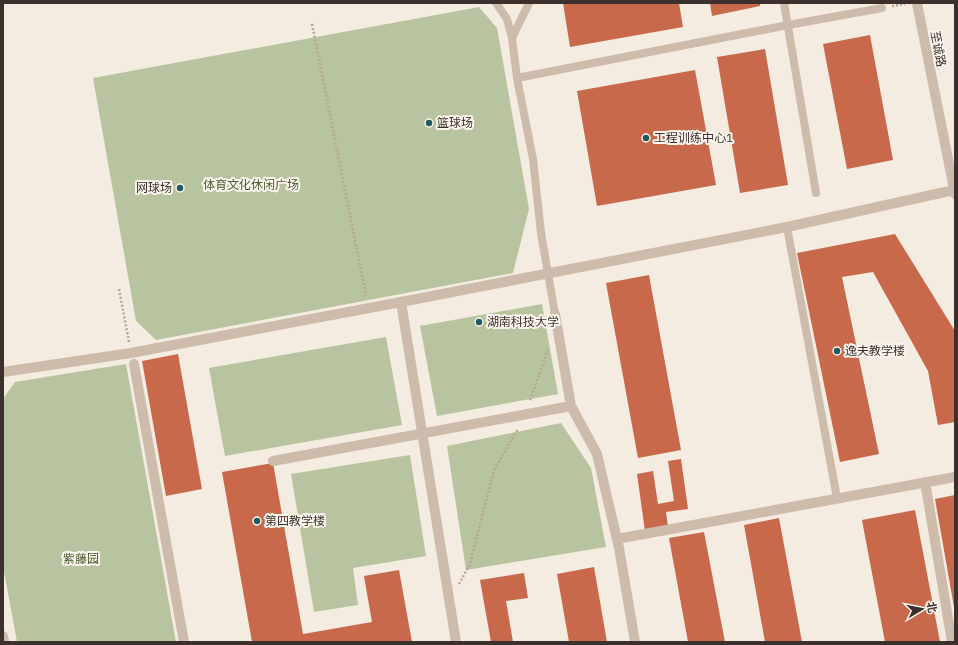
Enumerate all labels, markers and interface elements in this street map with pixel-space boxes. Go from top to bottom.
street label: 至诚路 [928,30,949,68]
place label: 篮球场 [437,115,473,130]
marker: 篮球场 [424,118,434,128]
place label: 工程训练中心1 [654,130,733,145]
marker: 工程训练中心1 [641,133,651,143]
park label: 体育文化休闲广场 [203,177,299,192]
place label: 网球场 [136,180,172,195]
marker: 网球场 [175,183,185,193]
place label: 湖南科技大学 [487,314,559,329]
marker: 湖南科技大学 [474,317,484,327]
place label: 逸夫教学楼 [845,343,905,358]
marker: 逸夫教学楼 [832,346,842,356]
place label: 第四教学楼 [265,513,325,528]
marker: 第四教学楼 [252,516,262,526]
park label: 紫藤园 [63,551,99,566]
north arrow [902,589,942,629]
text: 北 [924,601,940,614]

